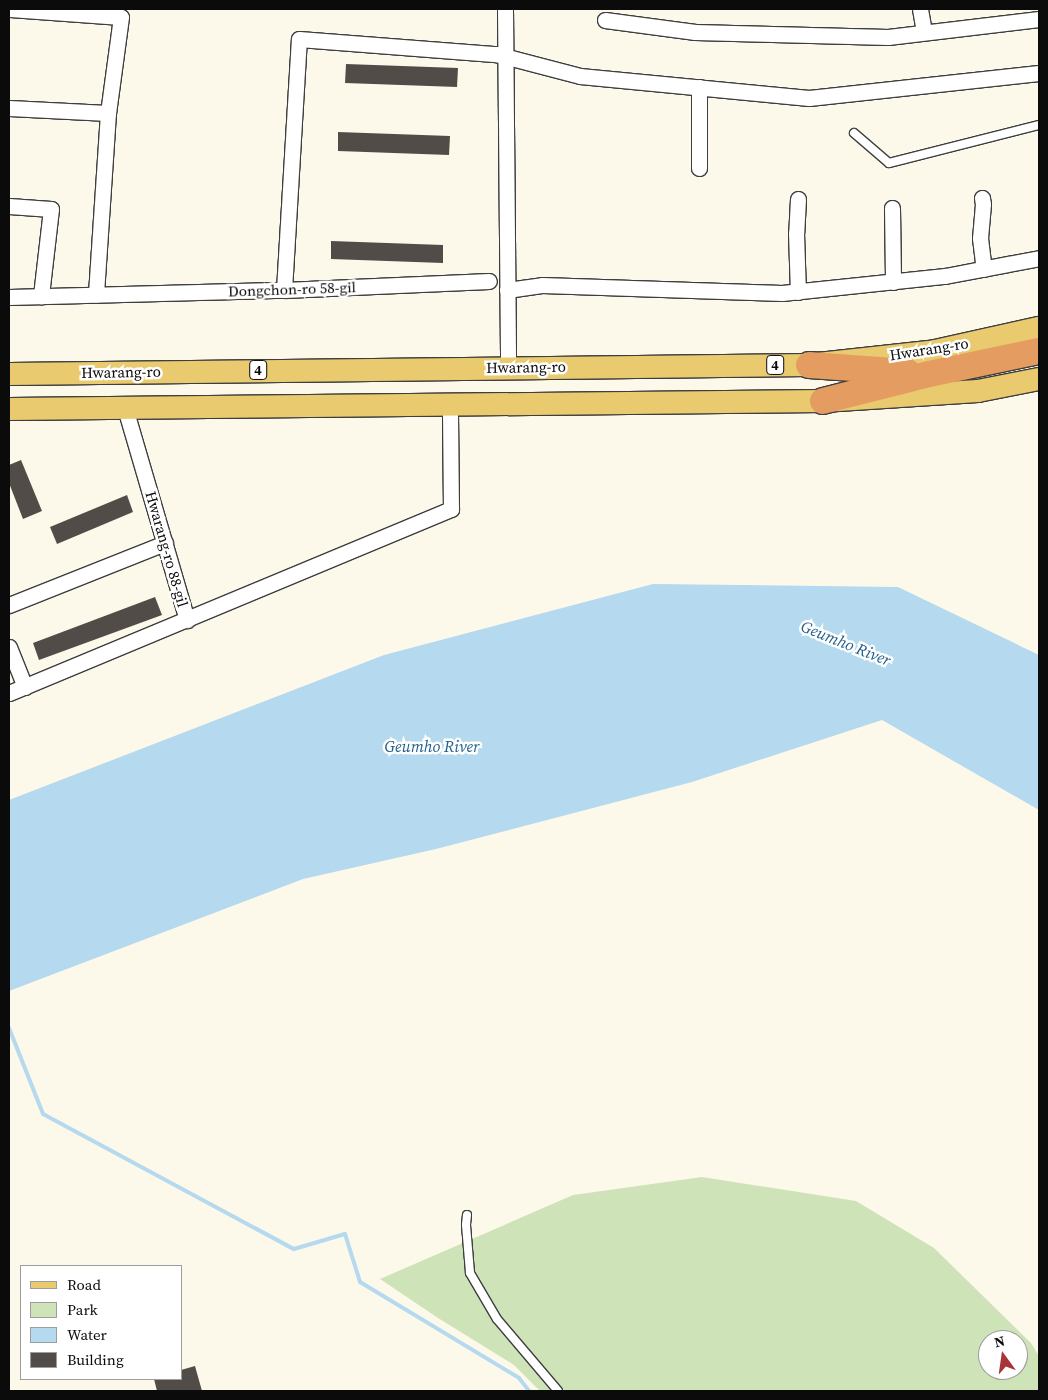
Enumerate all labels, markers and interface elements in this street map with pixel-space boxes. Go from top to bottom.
street label: Dongchon-ro 58-gil [228,278,356,300]
street label: Hwarang-ro [888,334,970,364]
road number: 4 [765,354,785,376]
street label: Hwarang-ro [486,357,566,377]
road number: 4 [248,358,268,382]
street label: Hwarang-ro [81,362,161,382]
street label: Hwarang-ro 88-gil [142,489,192,609]
water label: Geumho River [798,616,894,670]
water label: Geumho River [384,736,480,756]
legend [20,1265,182,1380]
text: Road [67,1274,101,1295]
text: Park [67,1299,98,1320]
text: Water [67,1324,107,1345]
north arrow [978,1330,1028,1380]
text: N [992,1330,1007,1352]
text: Building [67,1349,124,1370]

